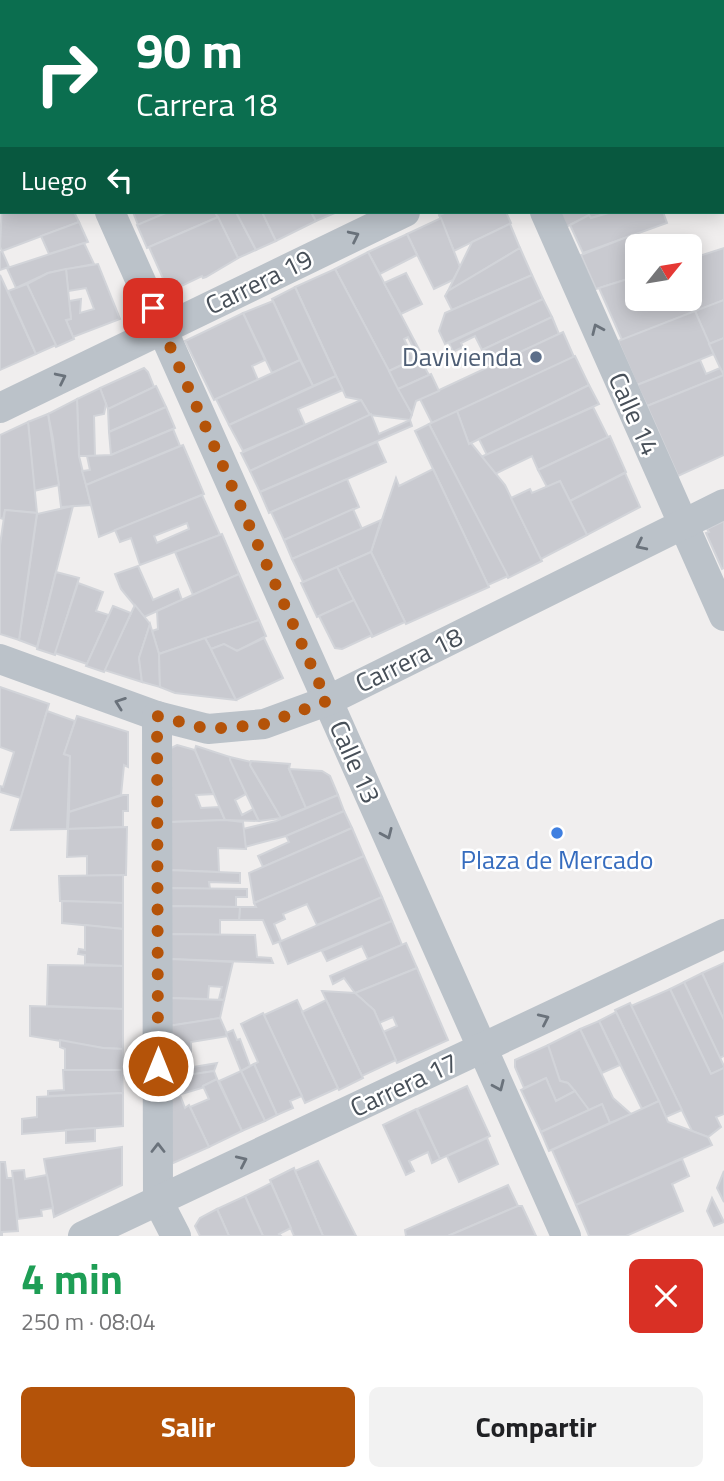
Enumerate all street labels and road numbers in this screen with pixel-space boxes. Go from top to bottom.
street label: Carrera 19 [199,239,319,324]
street label: Calle 14 [599,366,670,462]
street label: Carrera 18 [349,617,469,702]
street label: Calle 13 [320,714,391,810]
street label: Carrera 17 [343,1043,464,1127]

